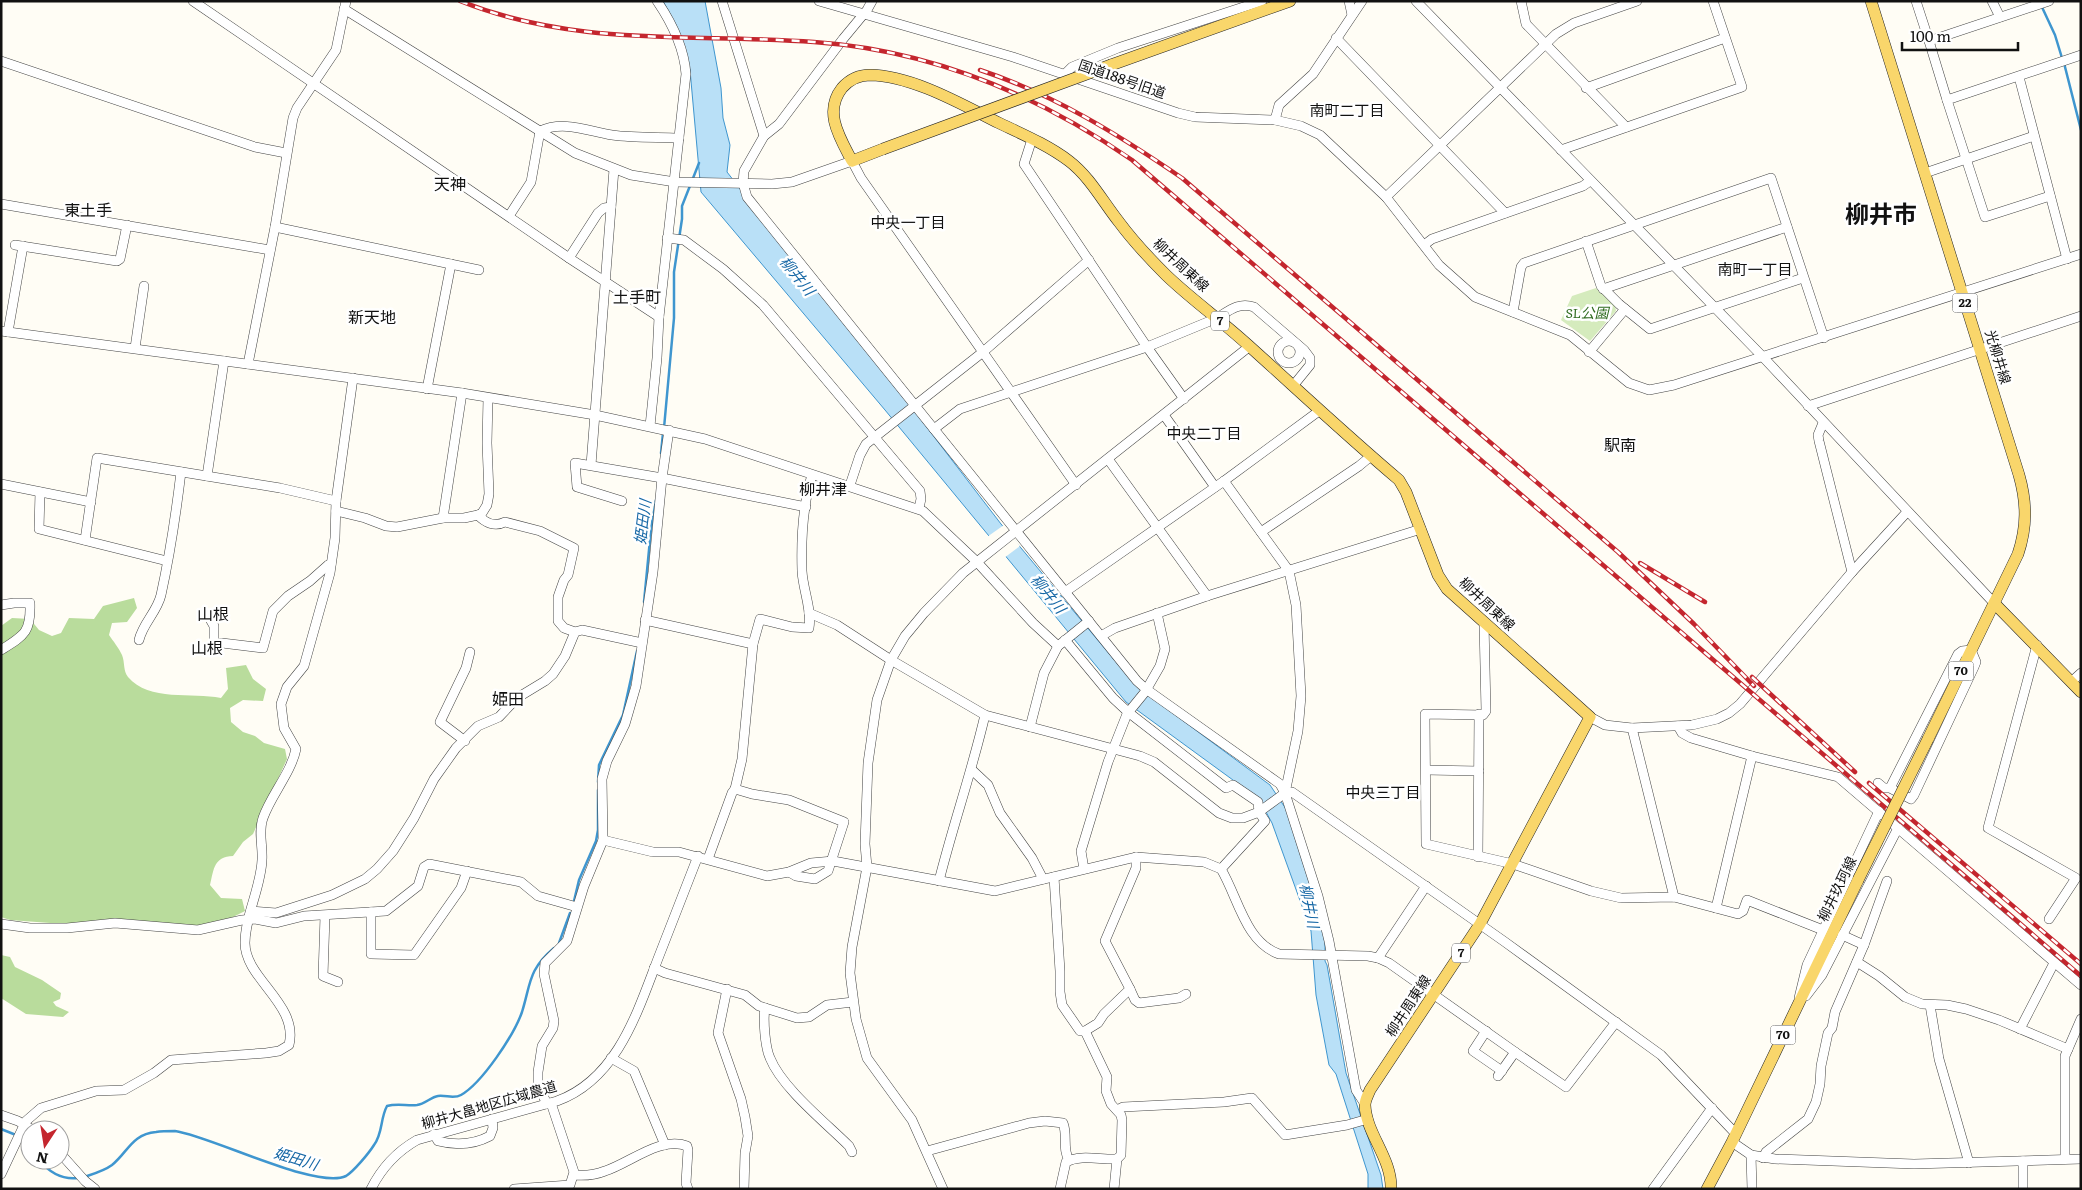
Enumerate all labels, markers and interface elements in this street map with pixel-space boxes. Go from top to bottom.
scale bar [1902,20,2018,52]
text: 100 m [1910,24,1951,47]
street label: 国道188号旧道 [1076,54,1169,102]
district label: 南町二丁目 [1309,98,1385,121]
district label: 天神 [434,171,466,195]
district label: 柳井市 [1845,195,1917,230]
district label: 東土手 [64,197,112,221]
district label: 中央一丁目 [870,210,946,233]
street label: 柳井周東線 [1149,233,1214,295]
water label: 柳井川 [775,250,823,301]
district label: 南町一丁目 [1717,257,1793,280]
district label: 土手町 [613,284,661,308]
road number: 22 [1952,294,1978,312]
park label: SL公園 [1565,302,1611,322]
district label: 新天地 [348,304,396,328]
road number: 7 [1211,312,1229,331]
street label: 光柳井線 [1981,327,2017,386]
district label: 中央二丁目 [1166,421,1242,444]
district label: 駅南 [1604,432,1636,456]
district label: 柳井津 [799,476,847,500]
water label: 姫田川 [627,496,656,546]
water label: 柳井川 [1026,568,1074,619]
street label: 柳井周東線 [1455,572,1520,634]
district label: 山根 [197,601,229,625]
district label: 山根 [191,635,223,659]
road number: 70 [1948,661,1974,680]
district label: 姫田 [492,686,524,710]
district label: 中央三丁目 [1345,780,1421,803]
street label: 柳井玖珂線 [1812,853,1860,924]
water label: 柳井川 [1295,881,1326,932]
road number: 7 [1452,944,1470,962]
street label: 柳井周東線 [1380,971,1435,1040]
road number: 70 [1770,1026,1796,1044]
street label: 柳井大畠地区広域農道 [419,1075,559,1133]
north arrow [20,1120,70,1170]
water label: 姫田川 [272,1140,323,1176]
text: N [34,1148,50,1170]

